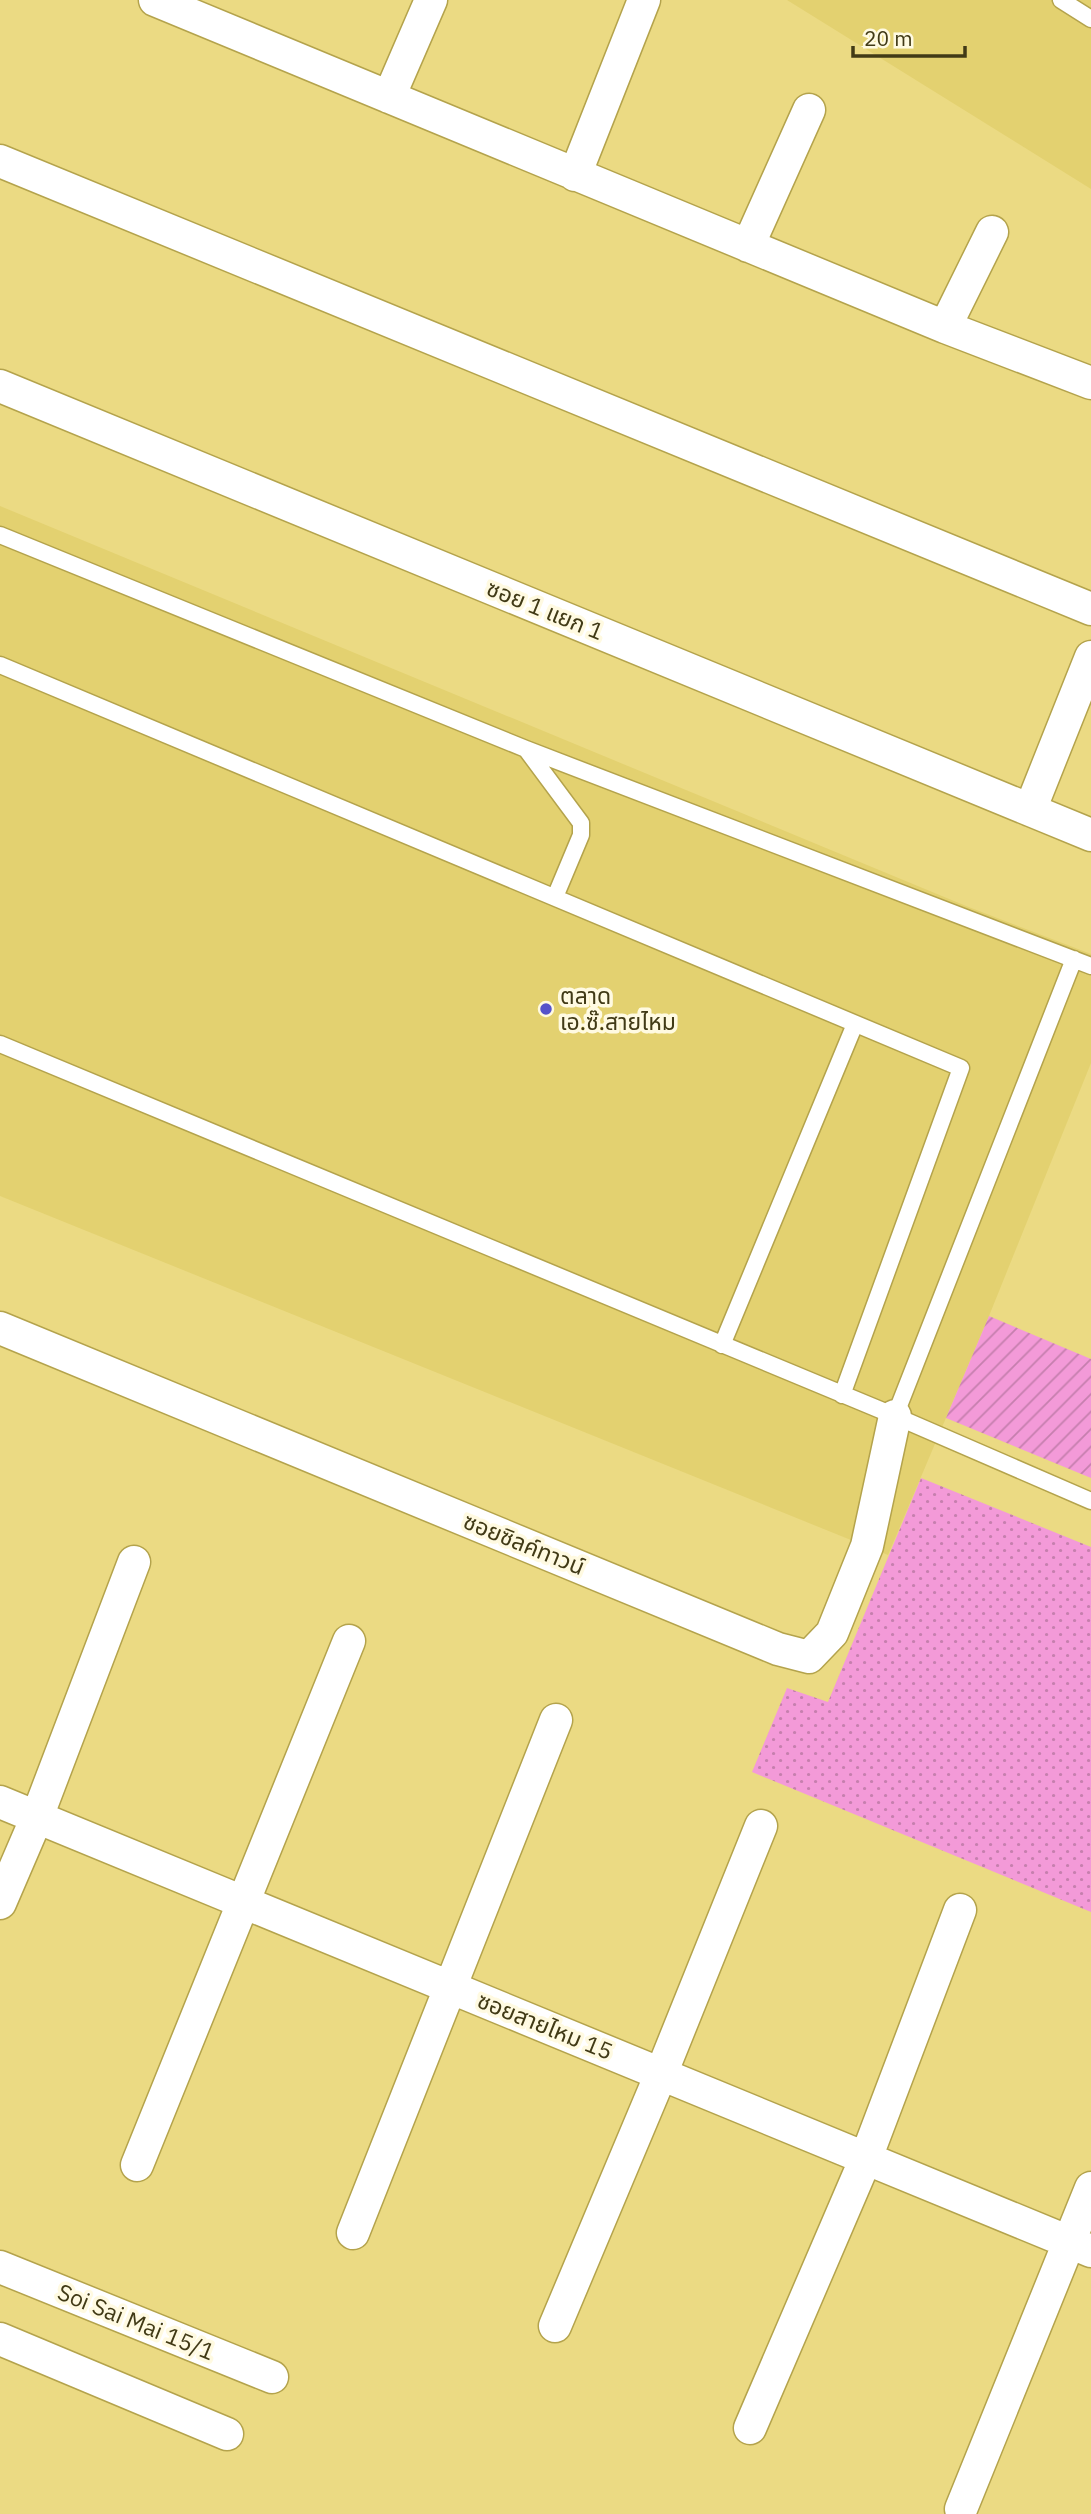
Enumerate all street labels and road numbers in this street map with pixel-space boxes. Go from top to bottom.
street label: ซอย 1 แยก 1 [483,572,608,646]
street label: ซอยซิลค์ทาวน์ [459,1505,590,1581]
street label: ซอยสายไหม 15 [473,1984,617,2066]
street label: Soi Sai Mai 15/1 [54,2276,219,2366]

